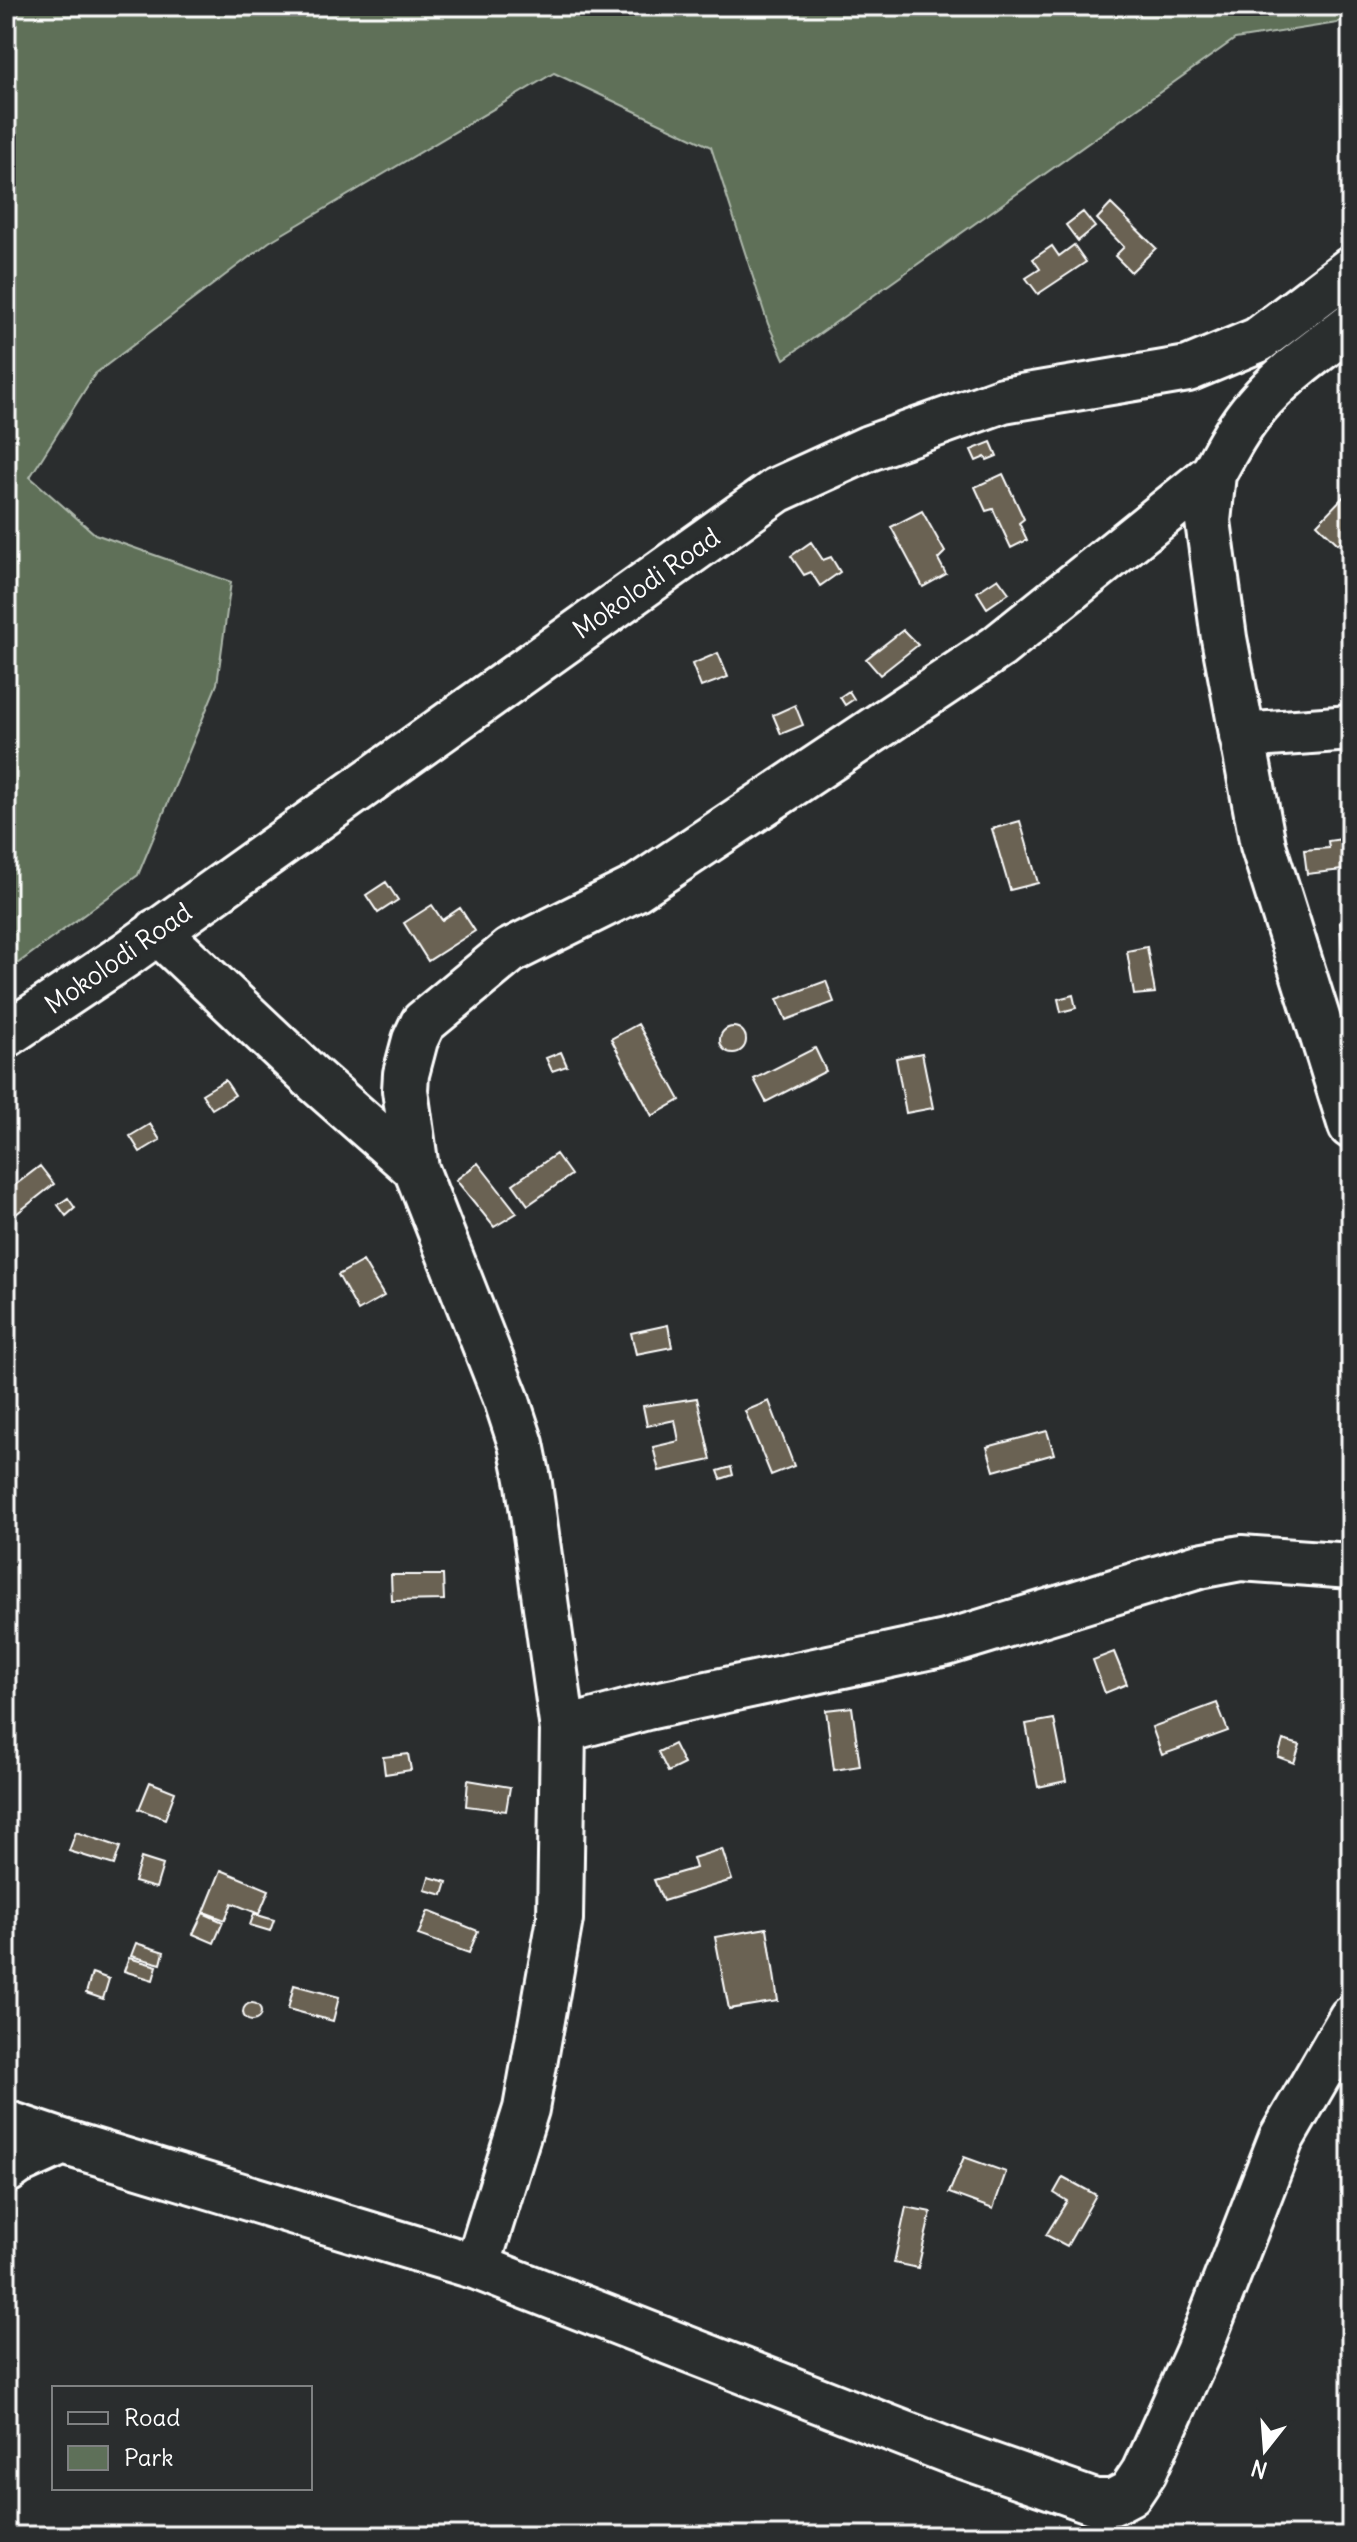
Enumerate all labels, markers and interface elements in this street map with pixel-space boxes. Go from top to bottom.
street label: Mokolodi Road [566,520,726,646]
street label: Mokolodi Road [38,895,198,1021]
legend [52,2386,312,2490]
text: Road [124,2402,180,2432]
north arrow [1225,2410,1305,2490]
text: Park [124,2442,174,2472]
text: N [1248,2454,1271,2485]

